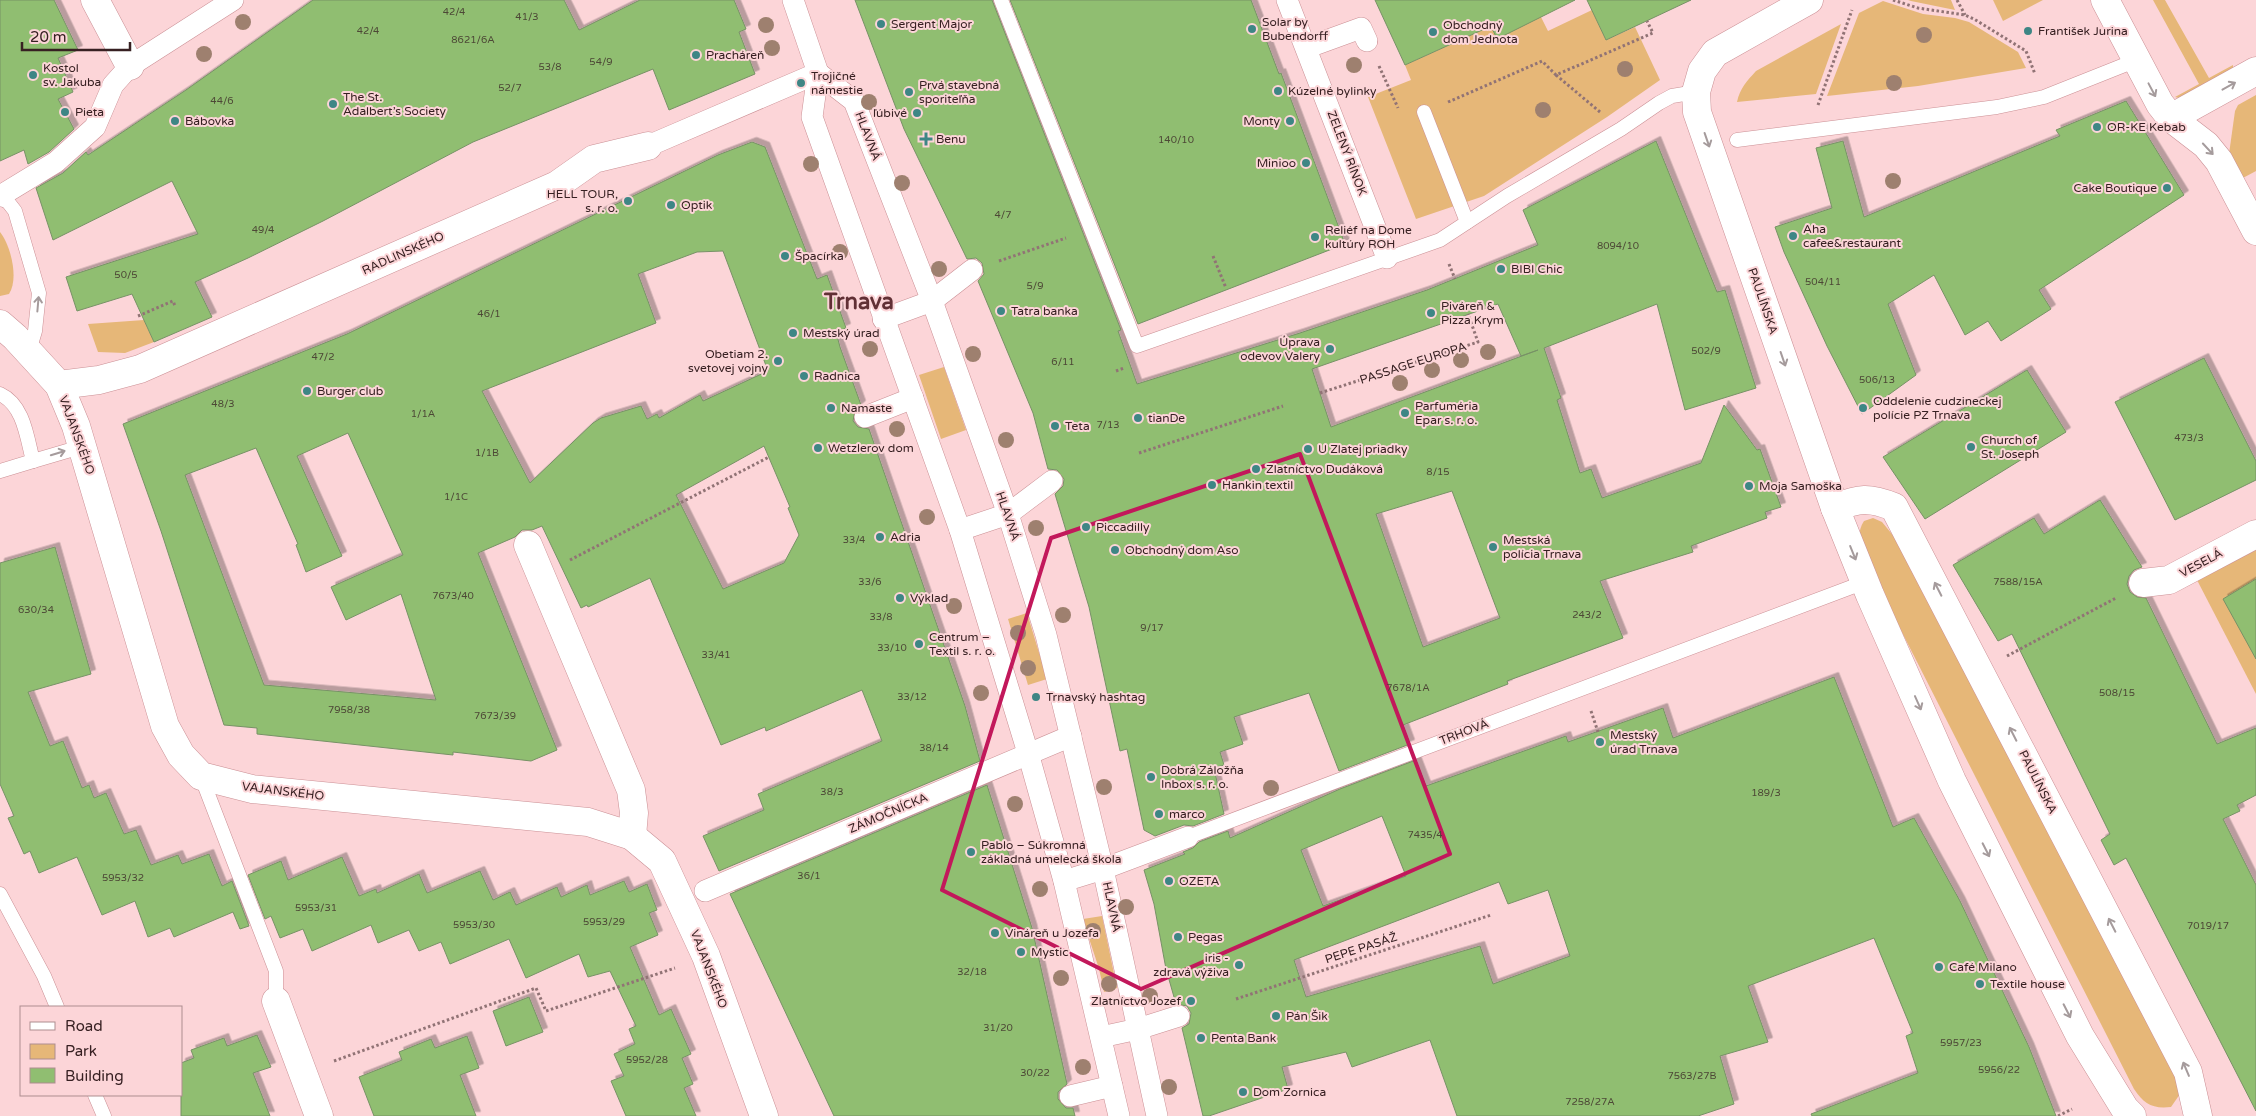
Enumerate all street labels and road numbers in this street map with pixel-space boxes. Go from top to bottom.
street label: ZELENÝ RÍNOK [1324,109,1370,197]
street label: HLAVNÁ [852,110,884,162]
street label: RADLINSKÉHO [360,229,446,277]
street label: PAULÍNSKA [1745,266,1781,336]
street label: PASSAGE EUROPA [1358,339,1468,387]
street label: VAJANSKÉHO [56,394,98,477]
street label: HLAVNÁ [993,490,1023,542]
street label: VESELÁ [2177,546,2225,580]
street label: TRHOVÁ [1438,716,1490,748]
street label: PAULÍNSKA [2016,748,2060,816]
street label: VAJANSKÉHO [241,779,325,803]
street label: ZÁMOČNÍCKA [846,790,930,836]
street label: HLAVNÁ [1100,881,1124,933]
street label: VAJANSKÉHO [688,928,730,1010]
street label: PEPE PASÁŽ [1323,930,1399,966]

